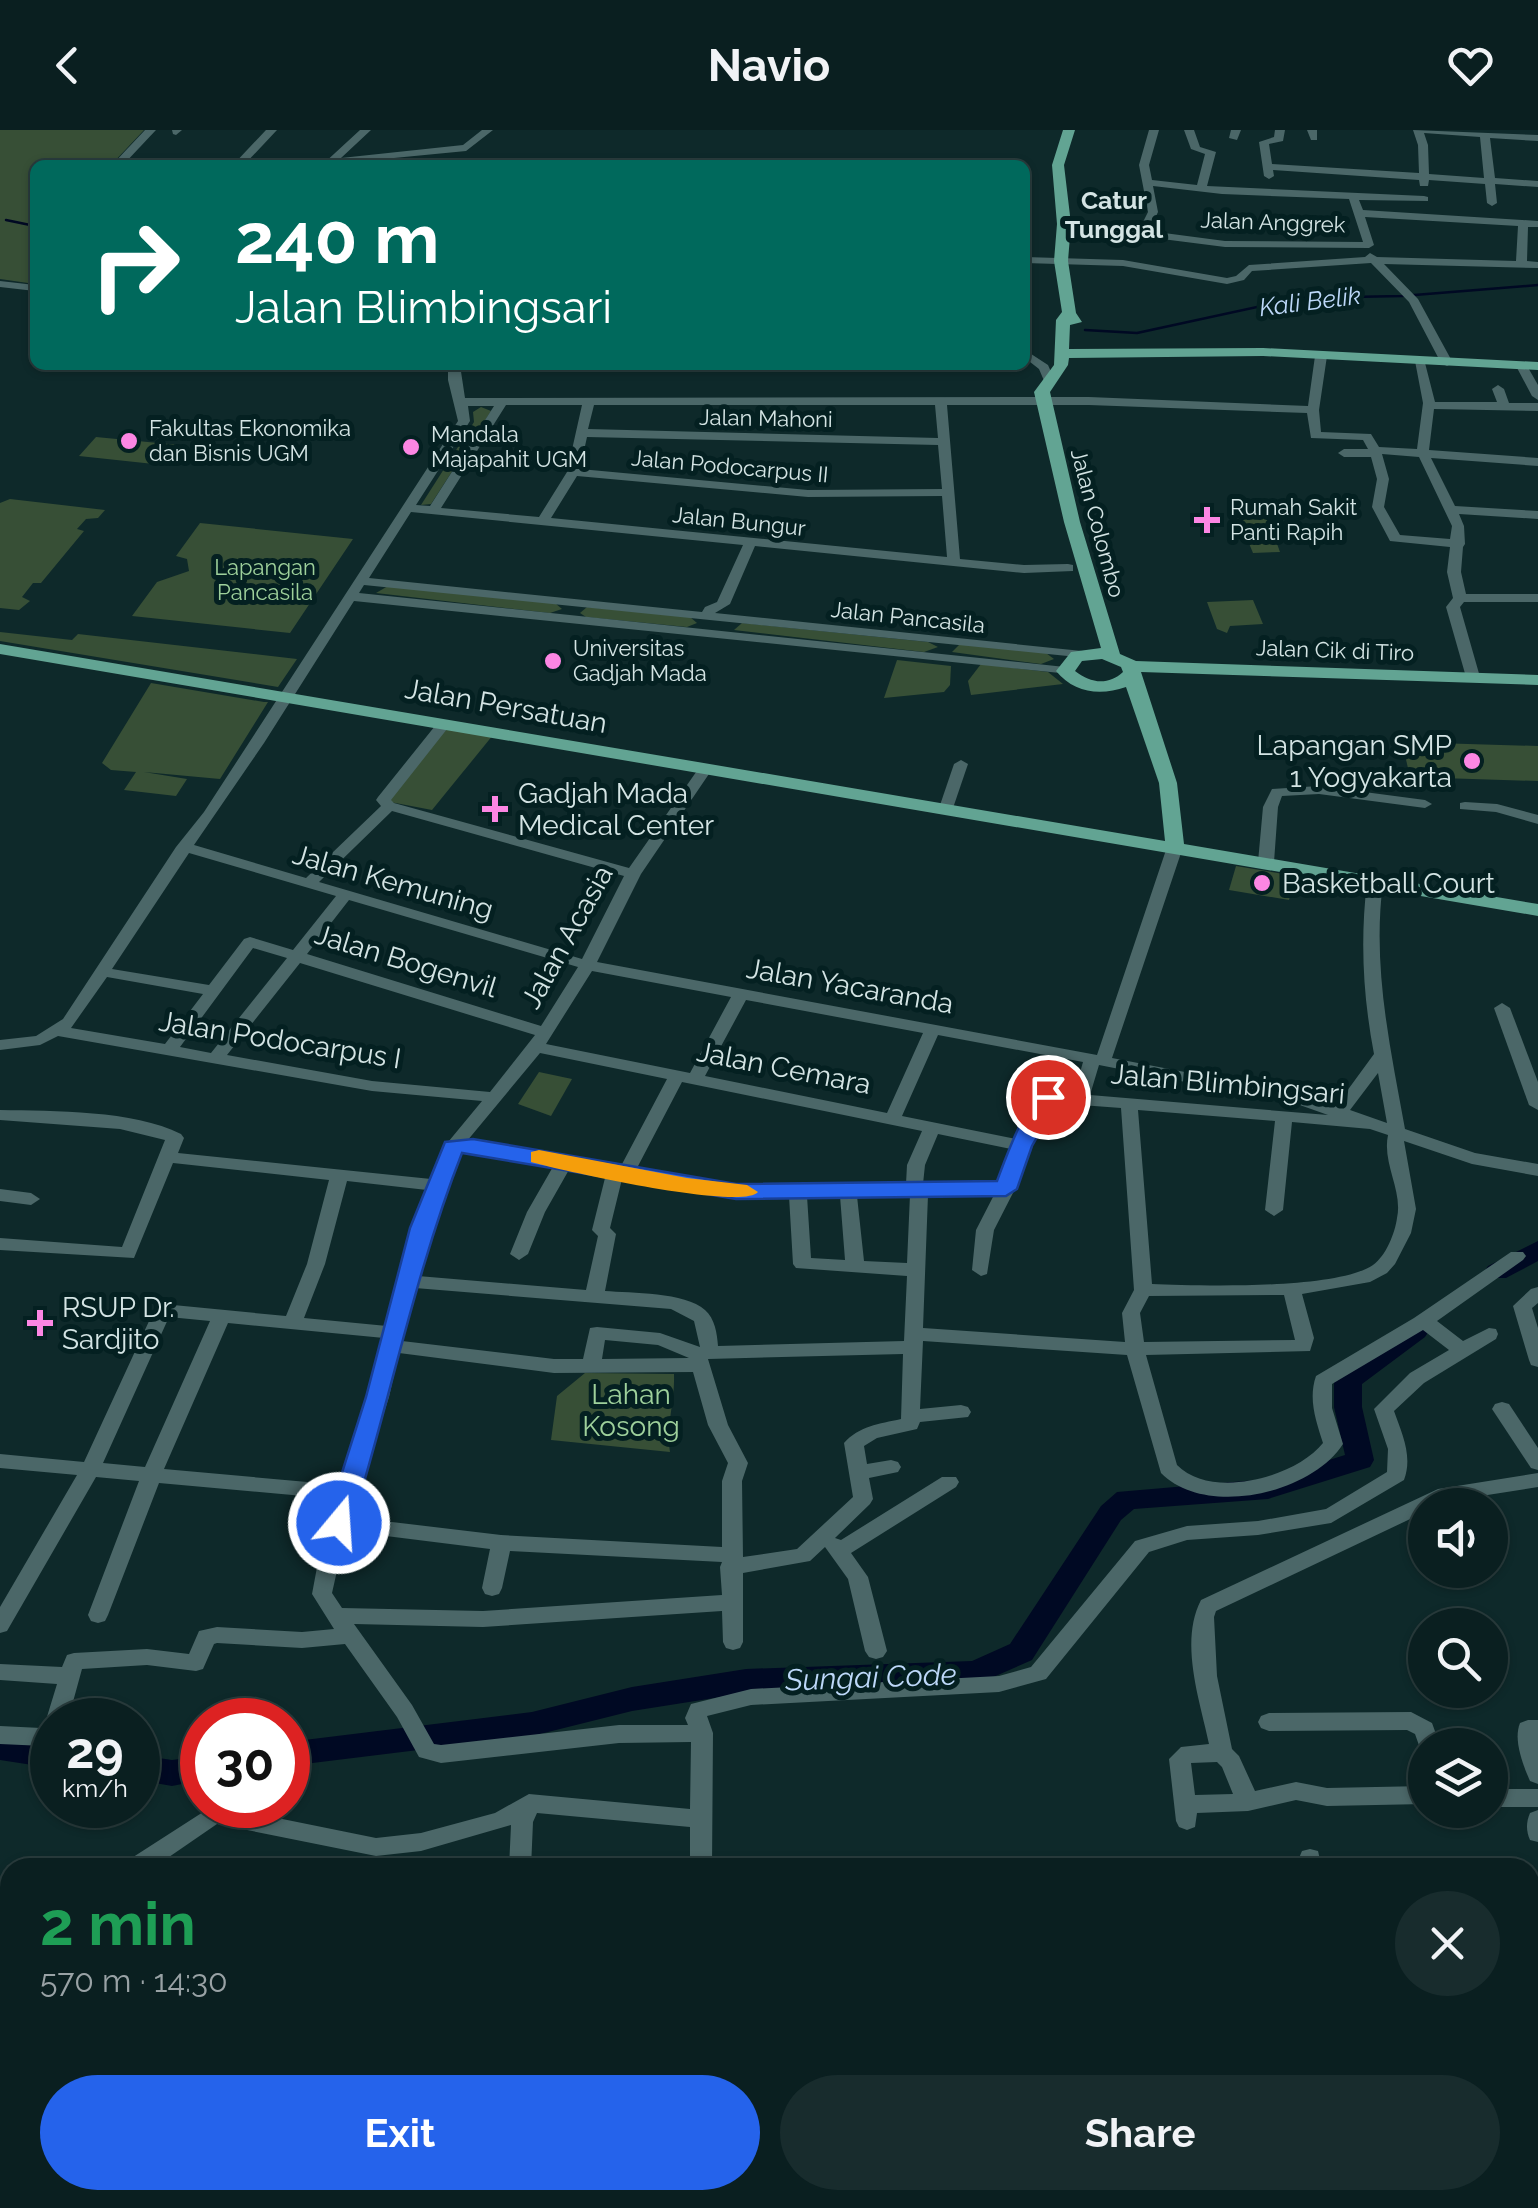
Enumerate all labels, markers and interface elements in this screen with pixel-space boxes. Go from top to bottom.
icon: back [40,38,95,93]
icon: heart [1443,38,1498,93]
text: Navio [708,39,830,92]
district label: Catur Tunggal [1065,185,1163,244]
text: 240 m [235,197,439,279]
icon: right [70,200,200,330]
street label: Jalan Anggrek [1200,206,1346,238]
water label: Kali Belik [1257,280,1363,322]
text: Jalan Blimbingsari [235,281,612,334]
street label: Jalan Mahoni [699,404,833,432]
place label: Fakultas Ekonomika dan Bisnis UGM [149,415,351,466]
place label: Mandala Majapahit UGM [431,421,587,472]
marker: Fakultas Ekonomika dan Bisnis UGM [118,430,140,452]
marker: Mandala Majapahit UGM [400,436,422,458]
street label: Jalan Podocarpus II [630,444,830,488]
street label: Jalan Colombo [1066,446,1130,600]
place label: Rumah Sakit Panti Rapih [1230,494,1358,545]
street label: Jalan Bungur [671,501,807,541]
marker: Rumah Sakit Panti Rapih [1194,507,1220,533]
park label: Lapangan Pancasila [214,554,316,605]
street label: Jalan Pancasila [830,596,986,638]
street label: Jalan Cik di Tiro [1256,634,1414,666]
place label: Universitas Gadjah Mada [573,635,707,686]
marker: Universitas Gadjah Mada [542,650,564,672]
street label: Jalan Persatuan [402,672,610,740]
place label: Lapangan SMP 1 Yogyakarta [1257,729,1452,794]
marker: Lapangan SMP 1 Yogyakarta [1461,750,1483,772]
place label: Gadjah Mada Medical Center [518,777,714,842]
marker: Gadjah Mada Medical Center [482,796,508,822]
street label: Jalan Kemuning [289,838,497,926]
street label: Jalan Acasia [514,860,620,1014]
place label: Basketball Court [1282,867,1496,900]
marker: Basketball Court [1251,872,1273,894]
street label: Jalan Bogenvil [311,918,501,1004]
street label: Jalan Yacaranda [744,952,956,1020]
street label: Jalan Podocarpus I [157,1005,403,1075]
street label: Jalan Cemara [694,1035,874,1101]
pin [1006,1055,1091,1140]
street label: Jalan Blimbingsari [1110,1057,1346,1111]
icon: arrive [1021,1070,1076,1125]
place label: RSUP Dr. Sardjito [62,1291,175,1356]
marker: RSUP Dr. Sardjito [27,1310,53,1336]
park label: Lahan Kosong [582,1378,680,1443]
position arrow [287,1471,391,1575]
map controls [1408,1488,1508,1828]
button: sound [1408,1488,1508,1588]
button: search [1408,1608,1508,1708]
water label: Sungai Code [784,1657,957,1698]
speed limit sign: 30 [180,1698,310,1828]
text: 29 [66,1721,124,1780]
button: layers [1408,1728,1508,1828]
text: km/h [62,1773,128,1803]
text: 2 min [40,1889,196,1959]
button: close [1395,1891,1500,1996]
text: 570 m · 14:30 [40,1962,228,1999]
button: Exit [40,2075,760,2190]
button: Share [780,2075,1500,2190]

